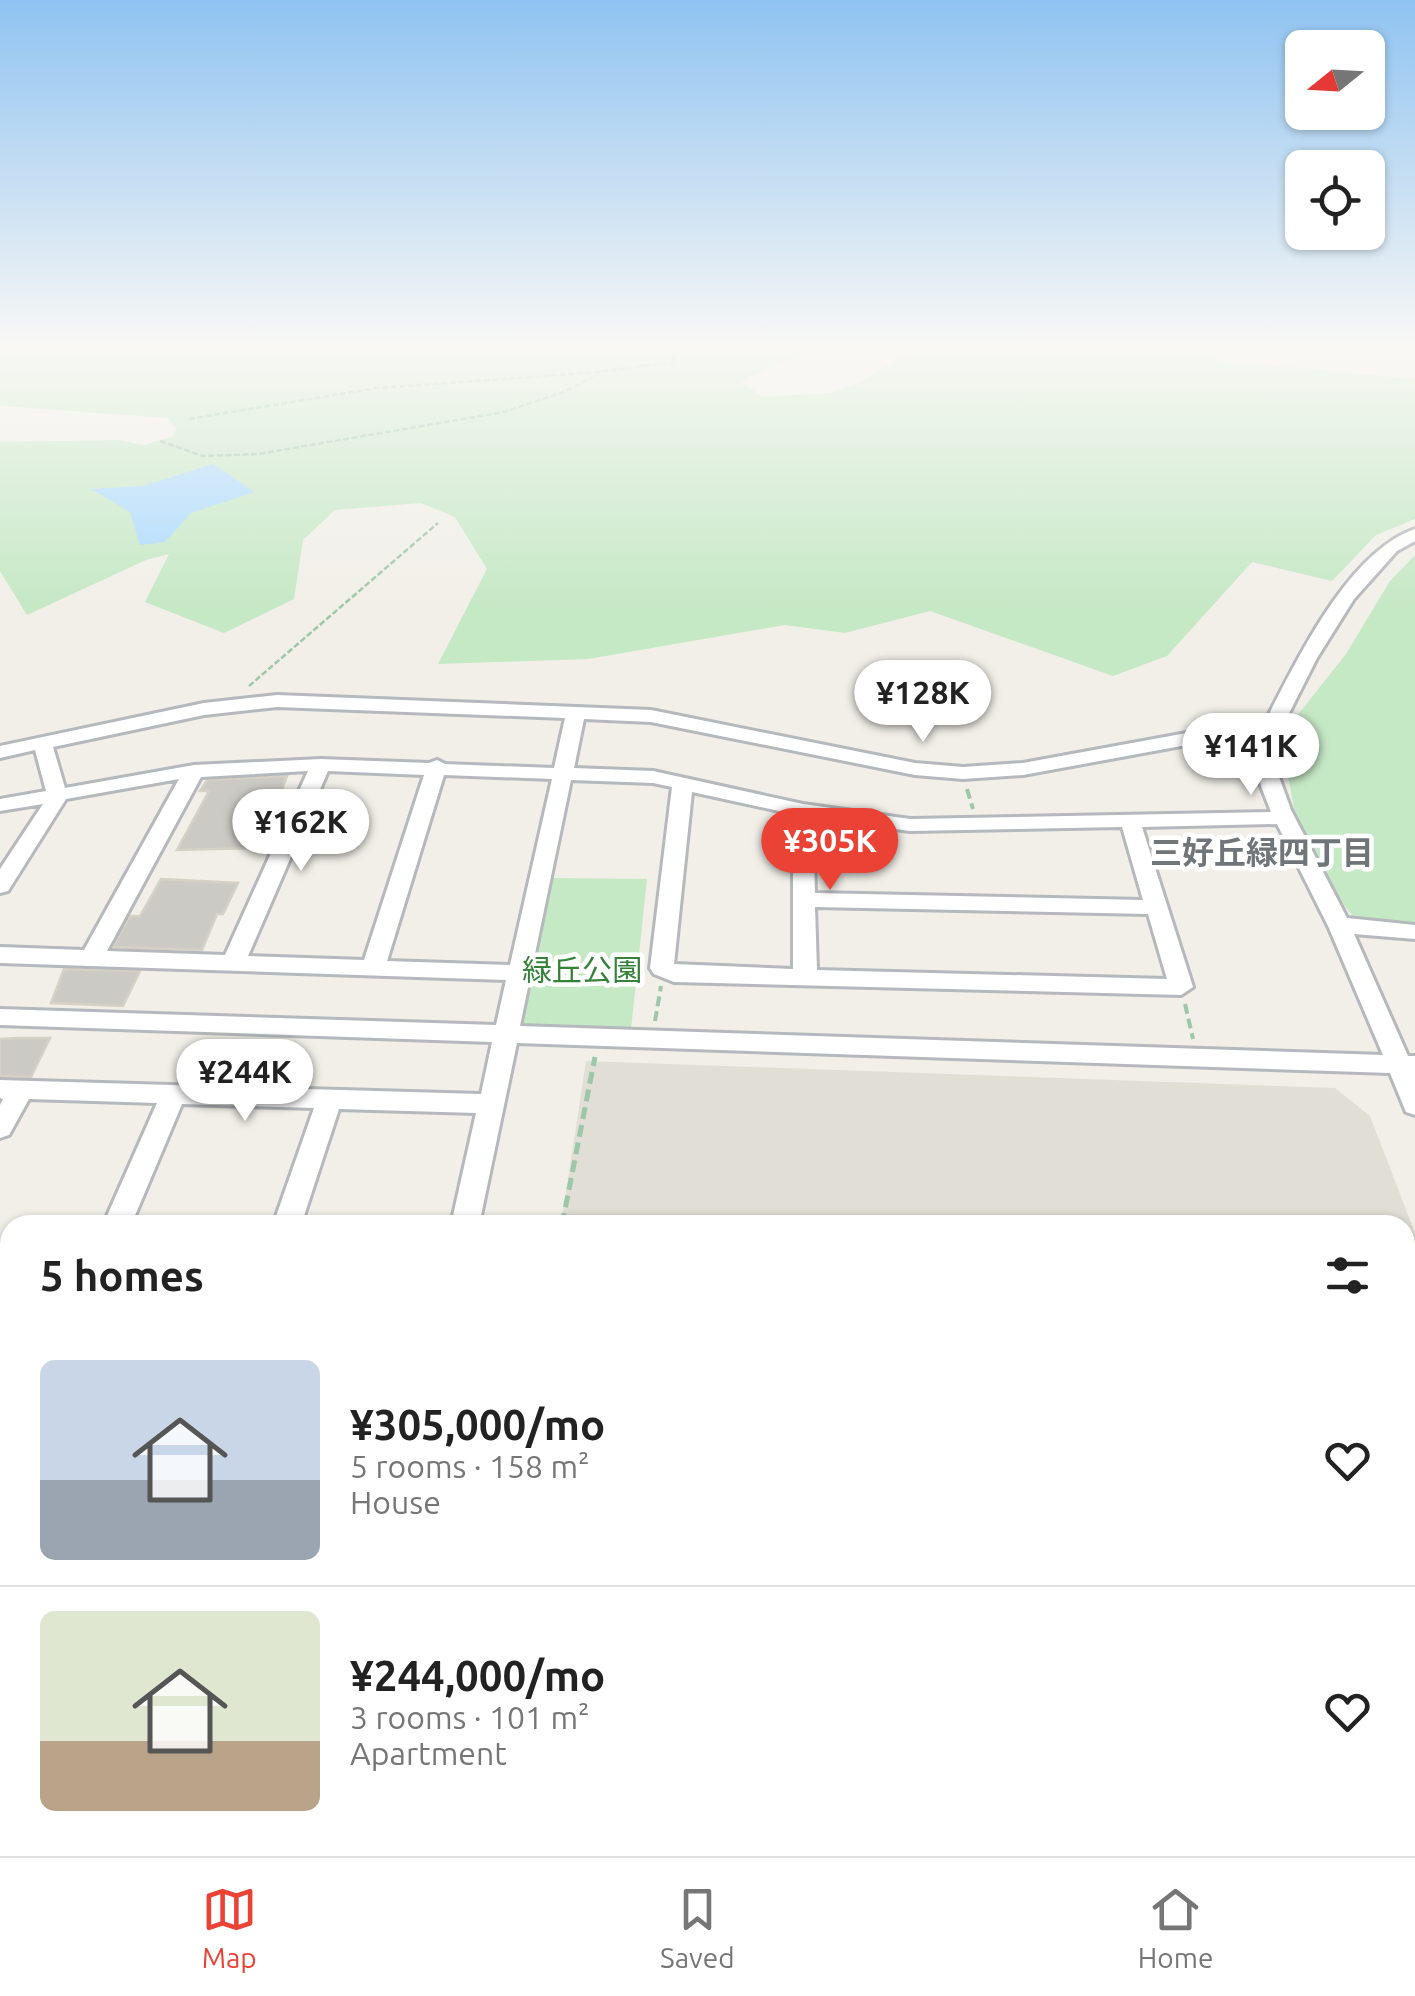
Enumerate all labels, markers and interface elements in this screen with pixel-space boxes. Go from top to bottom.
north arrow [1285,30,1385,130]
map controls [1285,30,1385,250]
button: locate [1285,150,1385,250]
pin: ¥128K [853,660,993,745]
text: ¥128K [876,674,970,710]
pin: ¥141K [1181,713,1321,798]
text: ¥141K [1204,727,1298,763]
pin: ¥162K [231,789,371,874]
text: ¥162K [254,803,348,839]
pin: ¥305K [760,808,900,893]
text: ¥305K [783,822,877,858]
district label: 三好丘緑四丁目 [1150,834,1374,870]
park label: 緑丘公園 [522,953,642,987]
pin: ¥244K [175,1039,315,1124]
text: ¥244K [198,1053,292,1089]
icon: filters [1320,1248,1375,1303]
text: 5 homes [40,1252,204,1299]
icon: home [120,1400,240,1520]
text: ¥305,000/mo [350,1401,605,1448]
icon: heart [1320,1433,1375,1488]
text: 5 rooms · 158 m² [350,1448,590,1484]
text: House [350,1484,441,1520]
icon: home [120,1651,240,1771]
text: ¥244,000/mo [350,1652,605,1699]
icon: heart [1320,1684,1375,1739]
text: 3 rooms · 101 m² [350,1699,590,1735]
text: Apartment [350,1735,507,1771]
tab: Map [202,1882,257,1973]
tab: Saved [660,1882,735,1973]
tab: Home [1138,1882,1213,1973]

